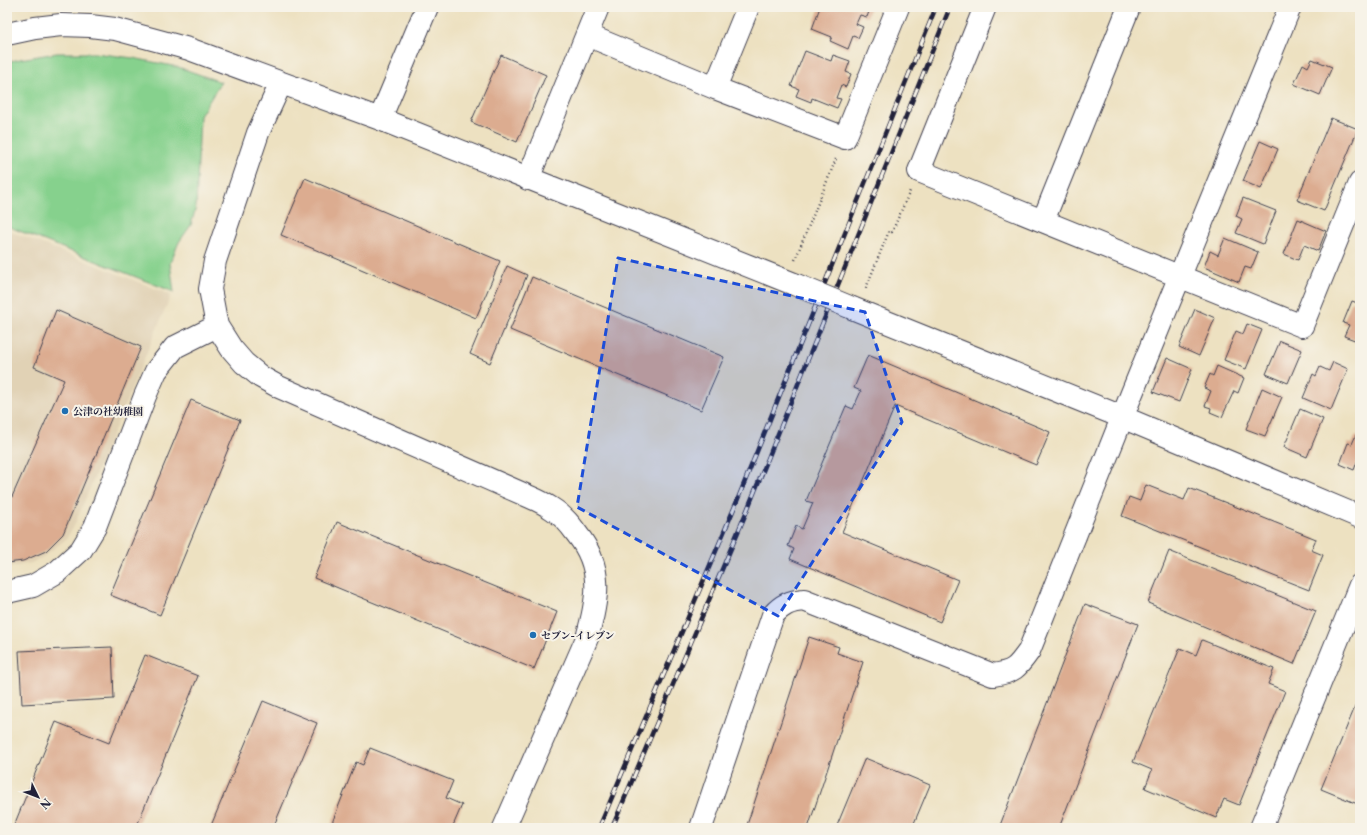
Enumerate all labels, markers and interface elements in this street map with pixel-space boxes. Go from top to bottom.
place label: 公津の社幼稚園 [73,405,143,418]
marker: 公津の社幼稚園 [60,406,70,416]
place label: セブン-イレブン [541,629,615,642]
marker: セブン-イレブン [528,630,538,640]
north arrow [18,777,58,817]
text: N [37,796,54,812]

